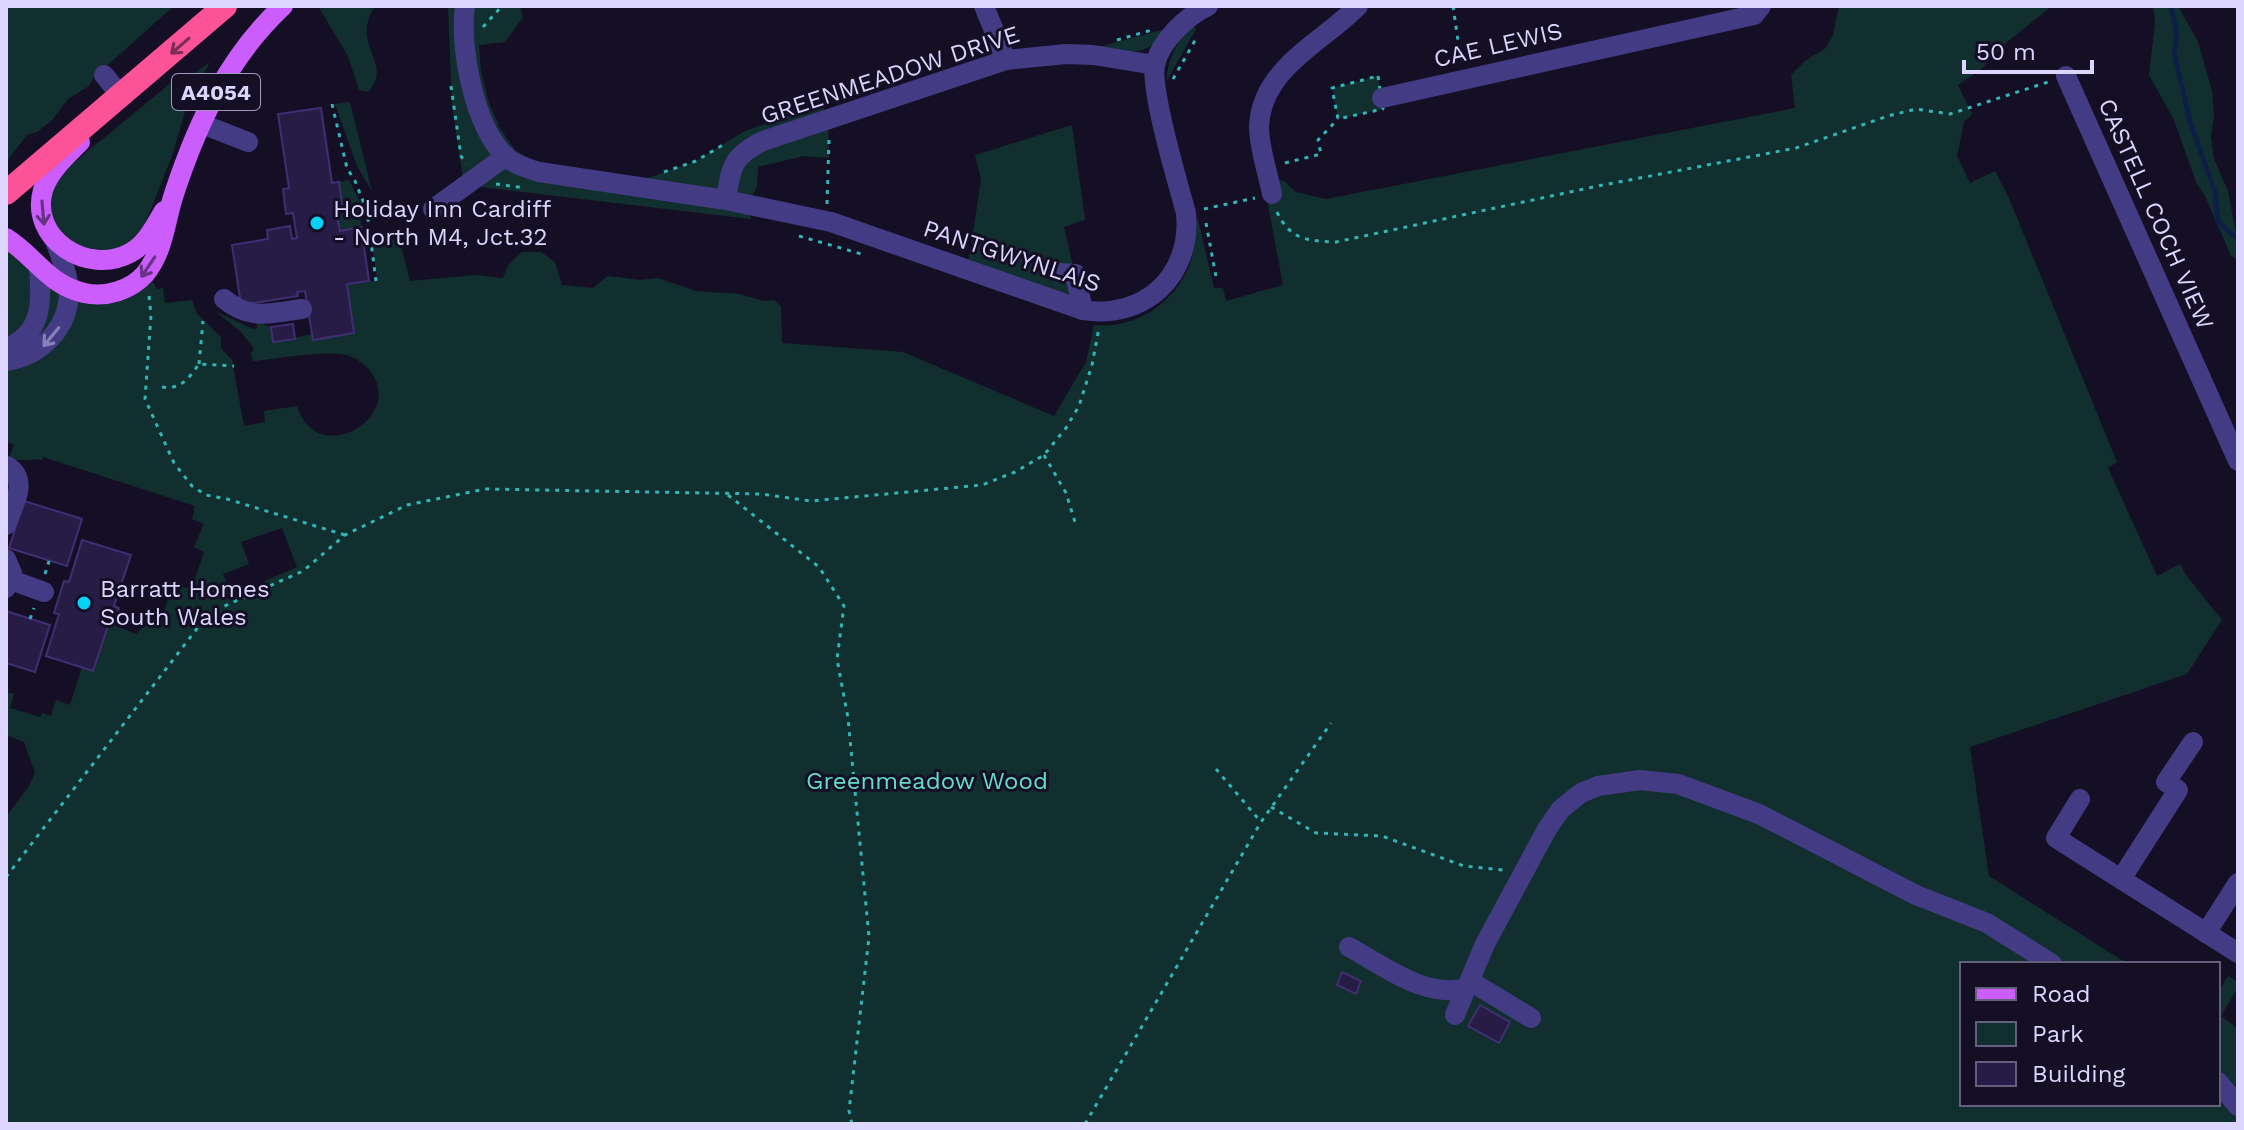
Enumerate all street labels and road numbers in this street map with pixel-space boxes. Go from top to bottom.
street label: CAE LEWIS [1431,17,1565,73]
street label: GREENMEADOW DRIVE [757,20,1023,130]
road number: A4054 [172,74,260,110]
street label: CASTELL COCH VIEW [2092,94,2220,334]
street label: PANTGWYNLAIS [920,214,1104,298]

